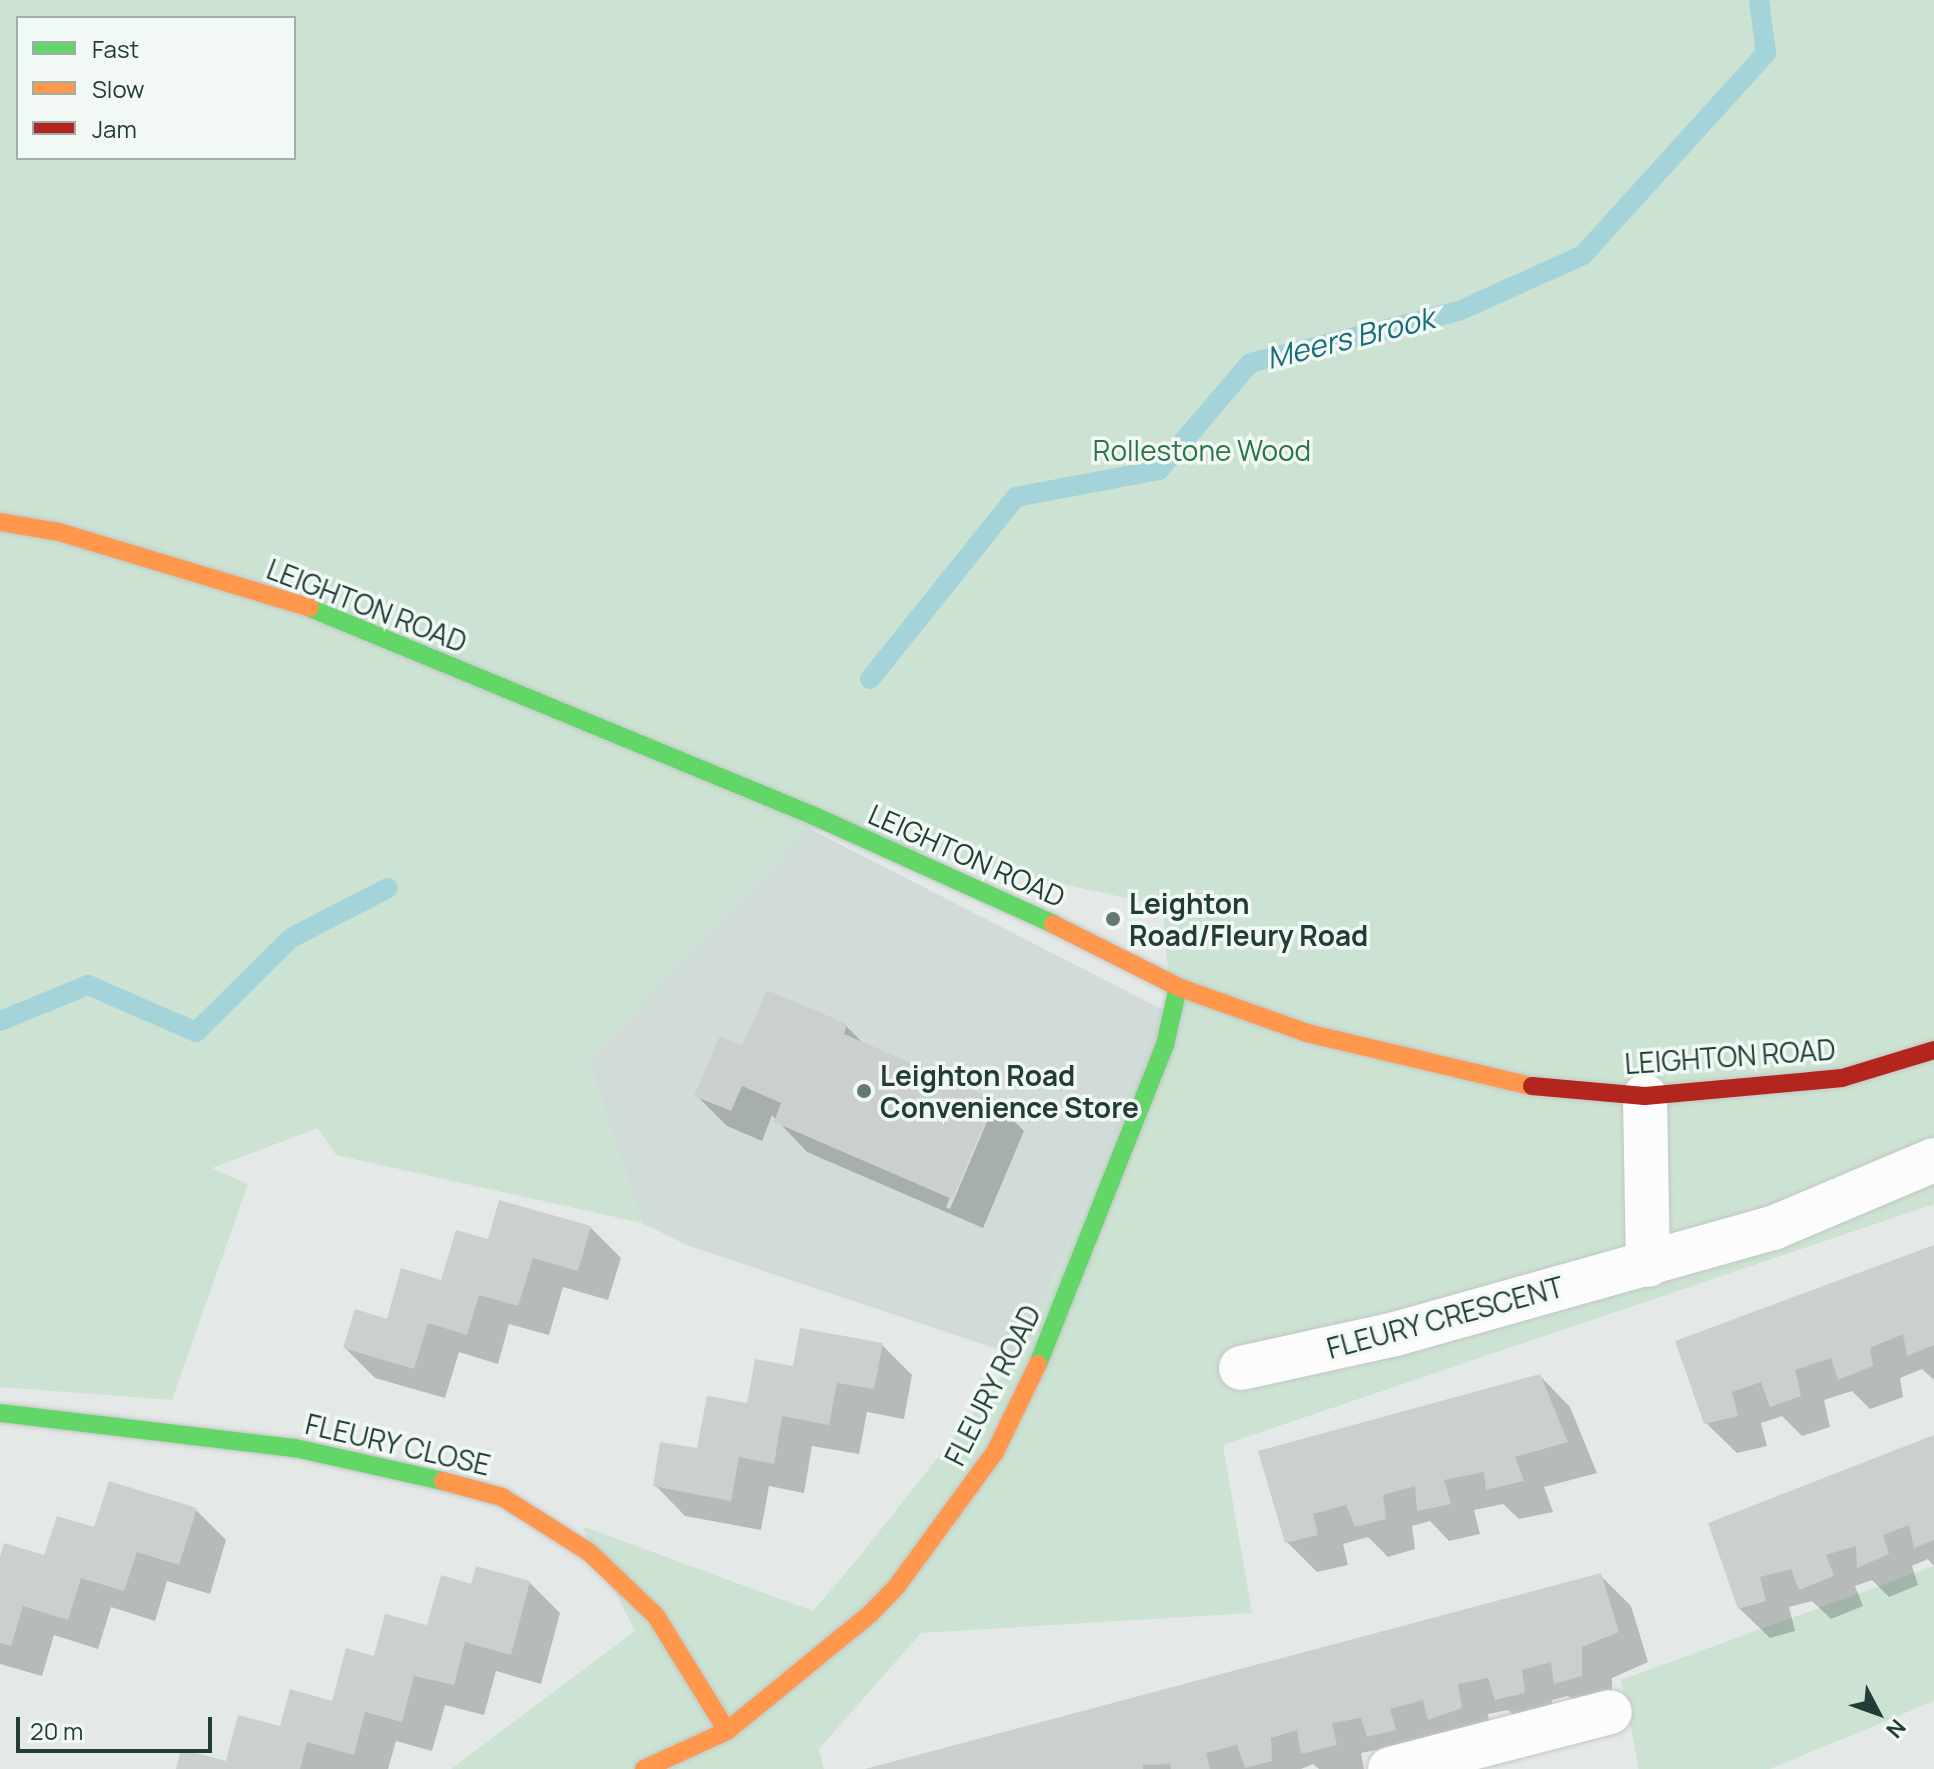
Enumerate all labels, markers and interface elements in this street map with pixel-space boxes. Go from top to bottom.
legend [16,16,296,160]
text: Fast [92,32,139,65]
text: Slow [92,72,145,105]
text: Jam [92,112,137,145]
water label: Meers Brook [1262,300,1438,376]
park label: Rollestone Wood [1093,433,1311,467]
street label: LEIGHTON ROAD [262,551,472,659]
street label: LEIGHTON ROAD [864,797,1070,913]
place label: Leighton Road/Fleury Road [1129,886,1368,952]
marker: Leighton Road/Fleury Road [1104,910,1122,928]
street label: LEIGHTON ROAD [1623,1032,1837,1080]
place label: Leighton Road Convenience Store [880,1058,1139,1124]
marker: Leighton Road Convenience Store [855,1082,873,1100]
street label: FLEURY CRESCENT [1323,1269,1567,1365]
street label: FLEURY ROAD [937,1299,1047,1471]
street label: FLEURY CLOSE [302,1406,494,1482]
north arrow [1838,1673,1918,1753]
scale bar [20,1701,216,1751]
text: N [1880,1713,1913,1745]
text: 20 m [30,1714,83,1747]

